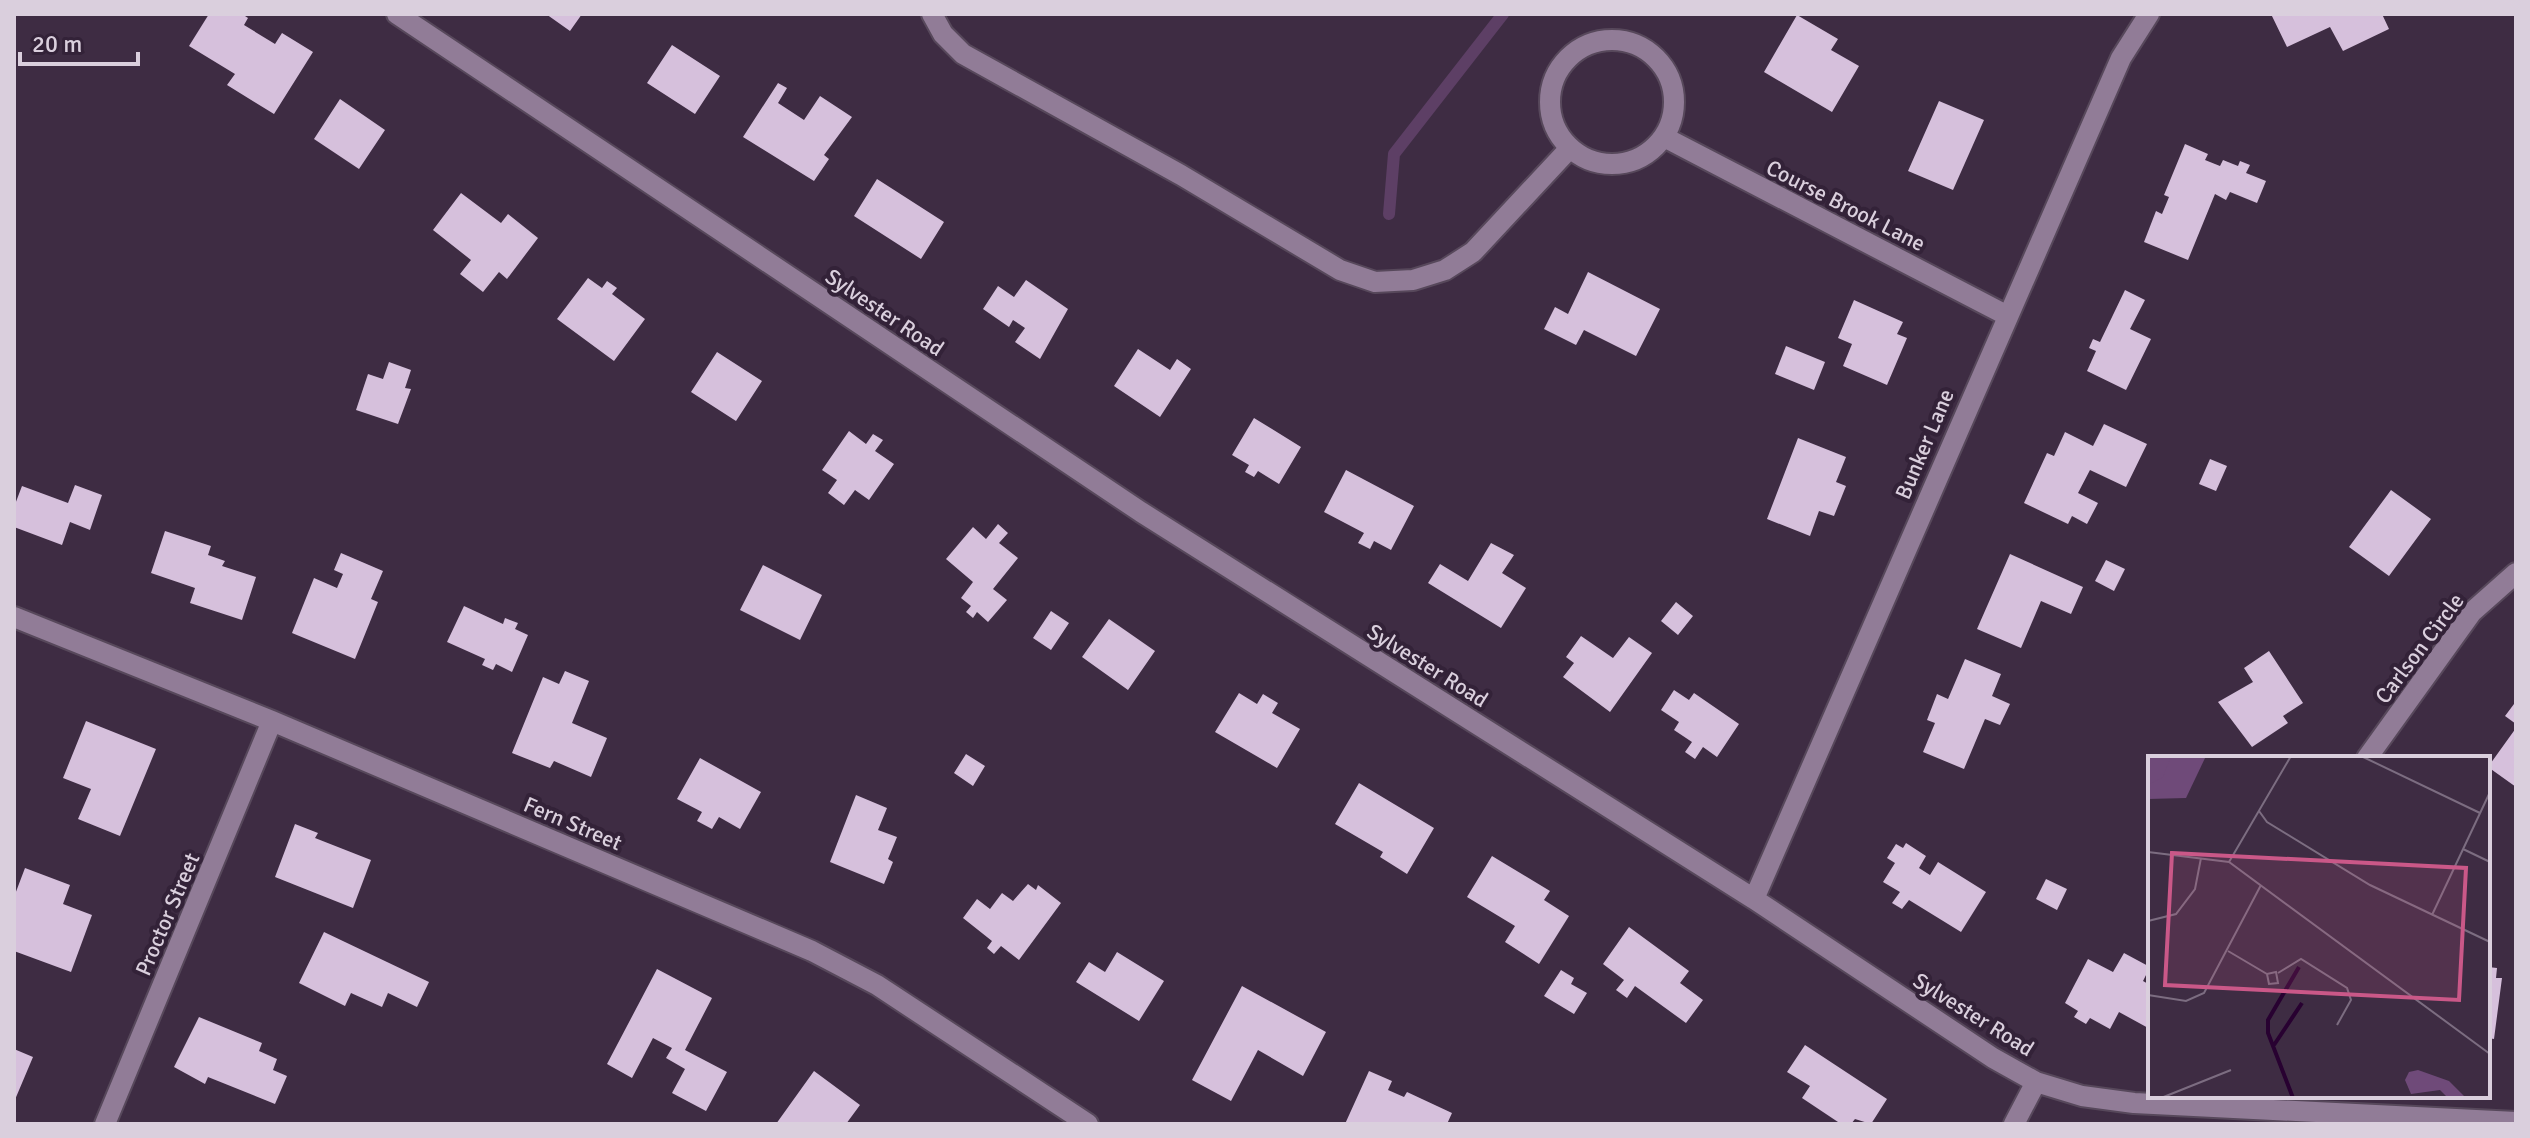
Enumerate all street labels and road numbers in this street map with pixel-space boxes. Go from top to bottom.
street label: Course Brook Lane [1762,154,1930,257]
street label: Sylvester Road [820,263,949,362]
street label: Bunker Lane [1889,385,1960,503]
street label: Carlson Circle [2369,588,2470,709]
street label: Sylvester Road [1362,618,1493,713]
street label: Fern Street [520,791,626,856]
street label: Proctor Street [129,848,206,980]
street label: Sylvester Road [1908,967,2039,1062]

